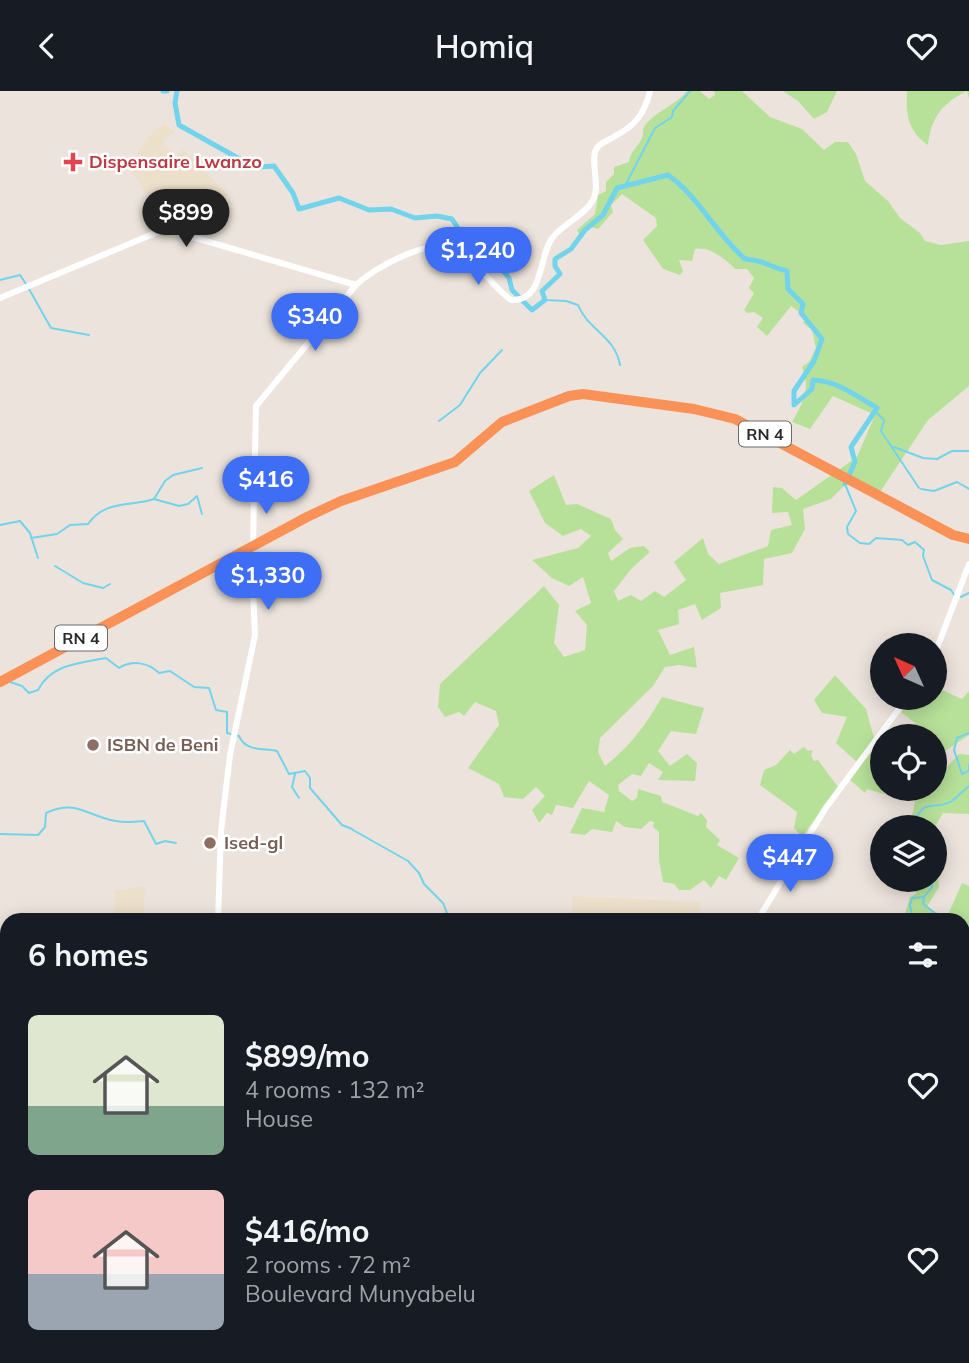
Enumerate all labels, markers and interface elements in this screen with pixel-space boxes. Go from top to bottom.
text: Homiq [435,26,534,66]
icon: back [28,27,66,65]
icon: heart [903,27,941,65]
place label: Dispensaire Lwanzo [89,150,262,173]
marker: Dispensaire Lwanzo [63,152,83,172]
pin: $899 [145,190,227,249]
text: $899 [158,197,214,226]
pin: $1,240 [421,227,535,287]
text: $1,240 [441,235,515,264]
pin: $340 [274,293,356,353]
text: $340 [287,301,343,330]
road number: RN 4 [739,421,791,447]
pin: $416 [225,457,307,516]
text: $416 [238,464,294,493]
pin: $1,330 [211,553,325,612]
text: $1,330 [231,560,305,589]
road number: RN 4 [55,625,107,651]
north arrow [870,633,947,711]
map controls [870,633,947,892]
button: locate [870,724,947,801]
place label: ISBN de Beni [107,733,218,756]
marker: ISBN de Beni [85,737,101,753]
button: layers [870,815,947,892]
place label: Ised-gl [224,831,283,854]
marker: Ised-gl [202,835,218,851]
pin: $447 [749,835,831,894]
text: $447 [762,842,818,871]
text: 6 homes [28,936,149,974]
icon: filters [904,936,942,974]
text: $899/mo [245,1037,369,1075]
icon: home [84,1043,168,1127]
icon: heart [904,1066,942,1104]
text: 4 rooms · 132 m² [245,1075,425,1104]
text: House [245,1104,313,1133]
text: $416/mo [245,1212,369,1250]
icon: home [84,1218,168,1302]
icon: heart [904,1241,942,1279]
text: 2 rooms · 72 m² [245,1250,411,1279]
text: Boulevard Munyabelu [245,1279,476,1308]

